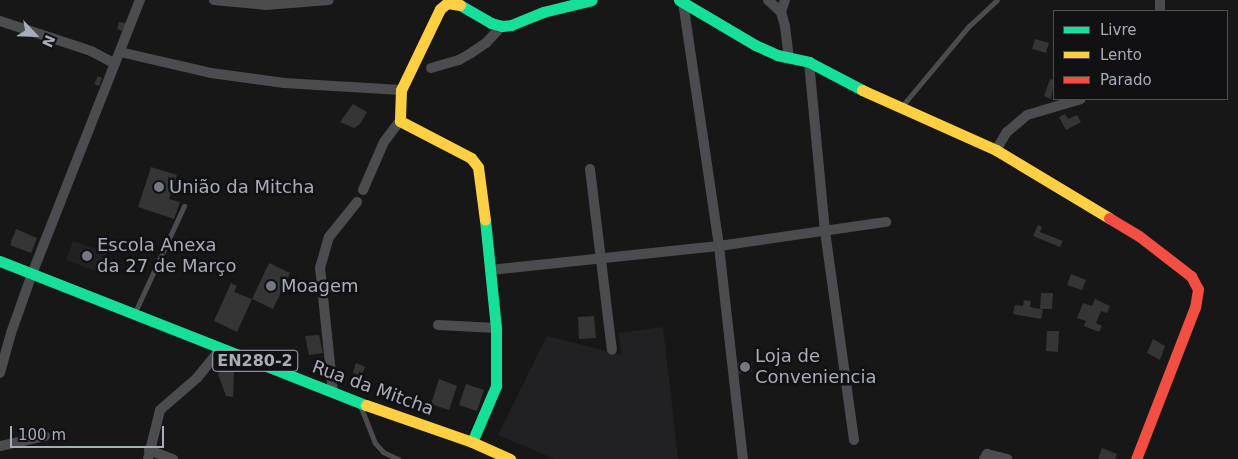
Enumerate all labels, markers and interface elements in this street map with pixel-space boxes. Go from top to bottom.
north arrow [10,10,60,60]
legend [1053,10,1228,100]
text: Livre [1100,21,1136,39]
text: N [39,32,58,50]
text: Lento [1100,46,1142,64]
text: Parado [1100,71,1152,89]
place label: União da Mitcha [169,176,314,198]
marker: União da Mitcha [153,181,165,193]
place label: Escola Anexa da 27 de Março [97,235,236,278]
marker: Escola Anexa da 27 de Março [81,250,93,262]
place label: Moagem [281,275,359,297]
marker: Moagem [265,280,277,292]
place label: Loja de Conveniencia [755,346,877,388]
road number: EN280-2 [211,348,299,374]
street label: Rua da Mitcha [309,356,437,420]
marker: Loja de Conveniencia [739,361,751,373]
scale bar [12,416,166,448]
text: 100 m [18,426,66,444]

